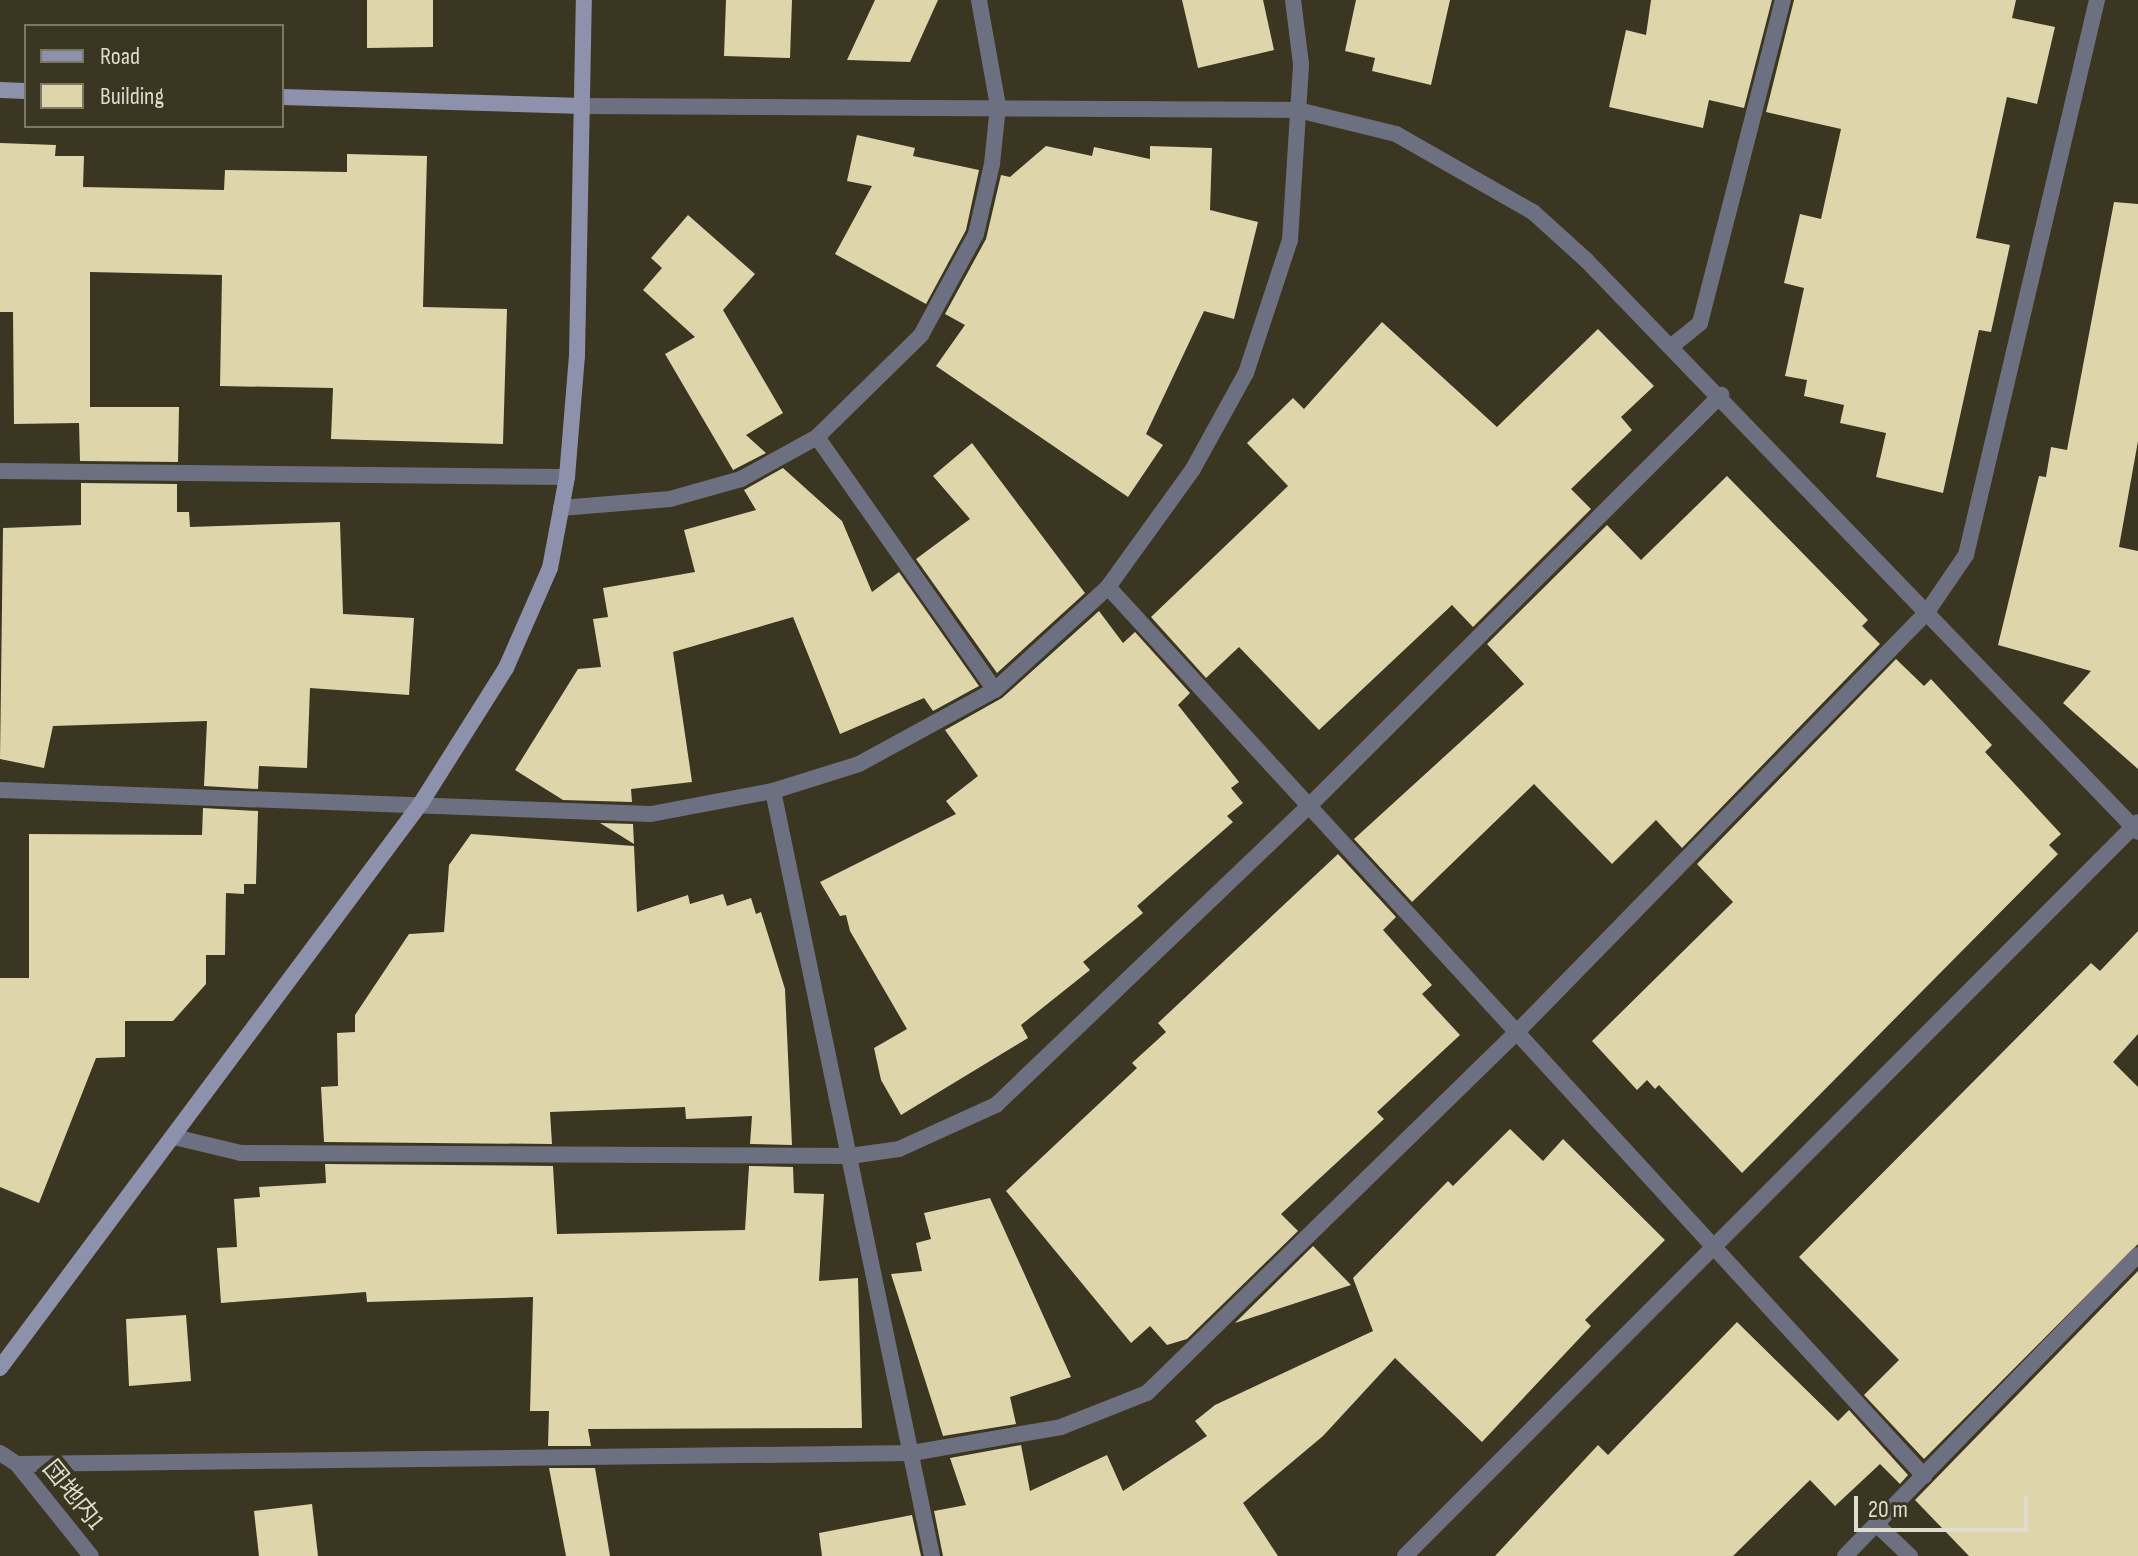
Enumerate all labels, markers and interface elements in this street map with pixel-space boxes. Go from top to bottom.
legend [24,24,284,128]
text: Road [100,42,140,71]
text: Building [100,82,164,111]
street label: 団地内1 [37,1455,109,1535]
scale bar [1858,1480,2032,1530]
text: 20 m [1868,1495,1908,1524]

